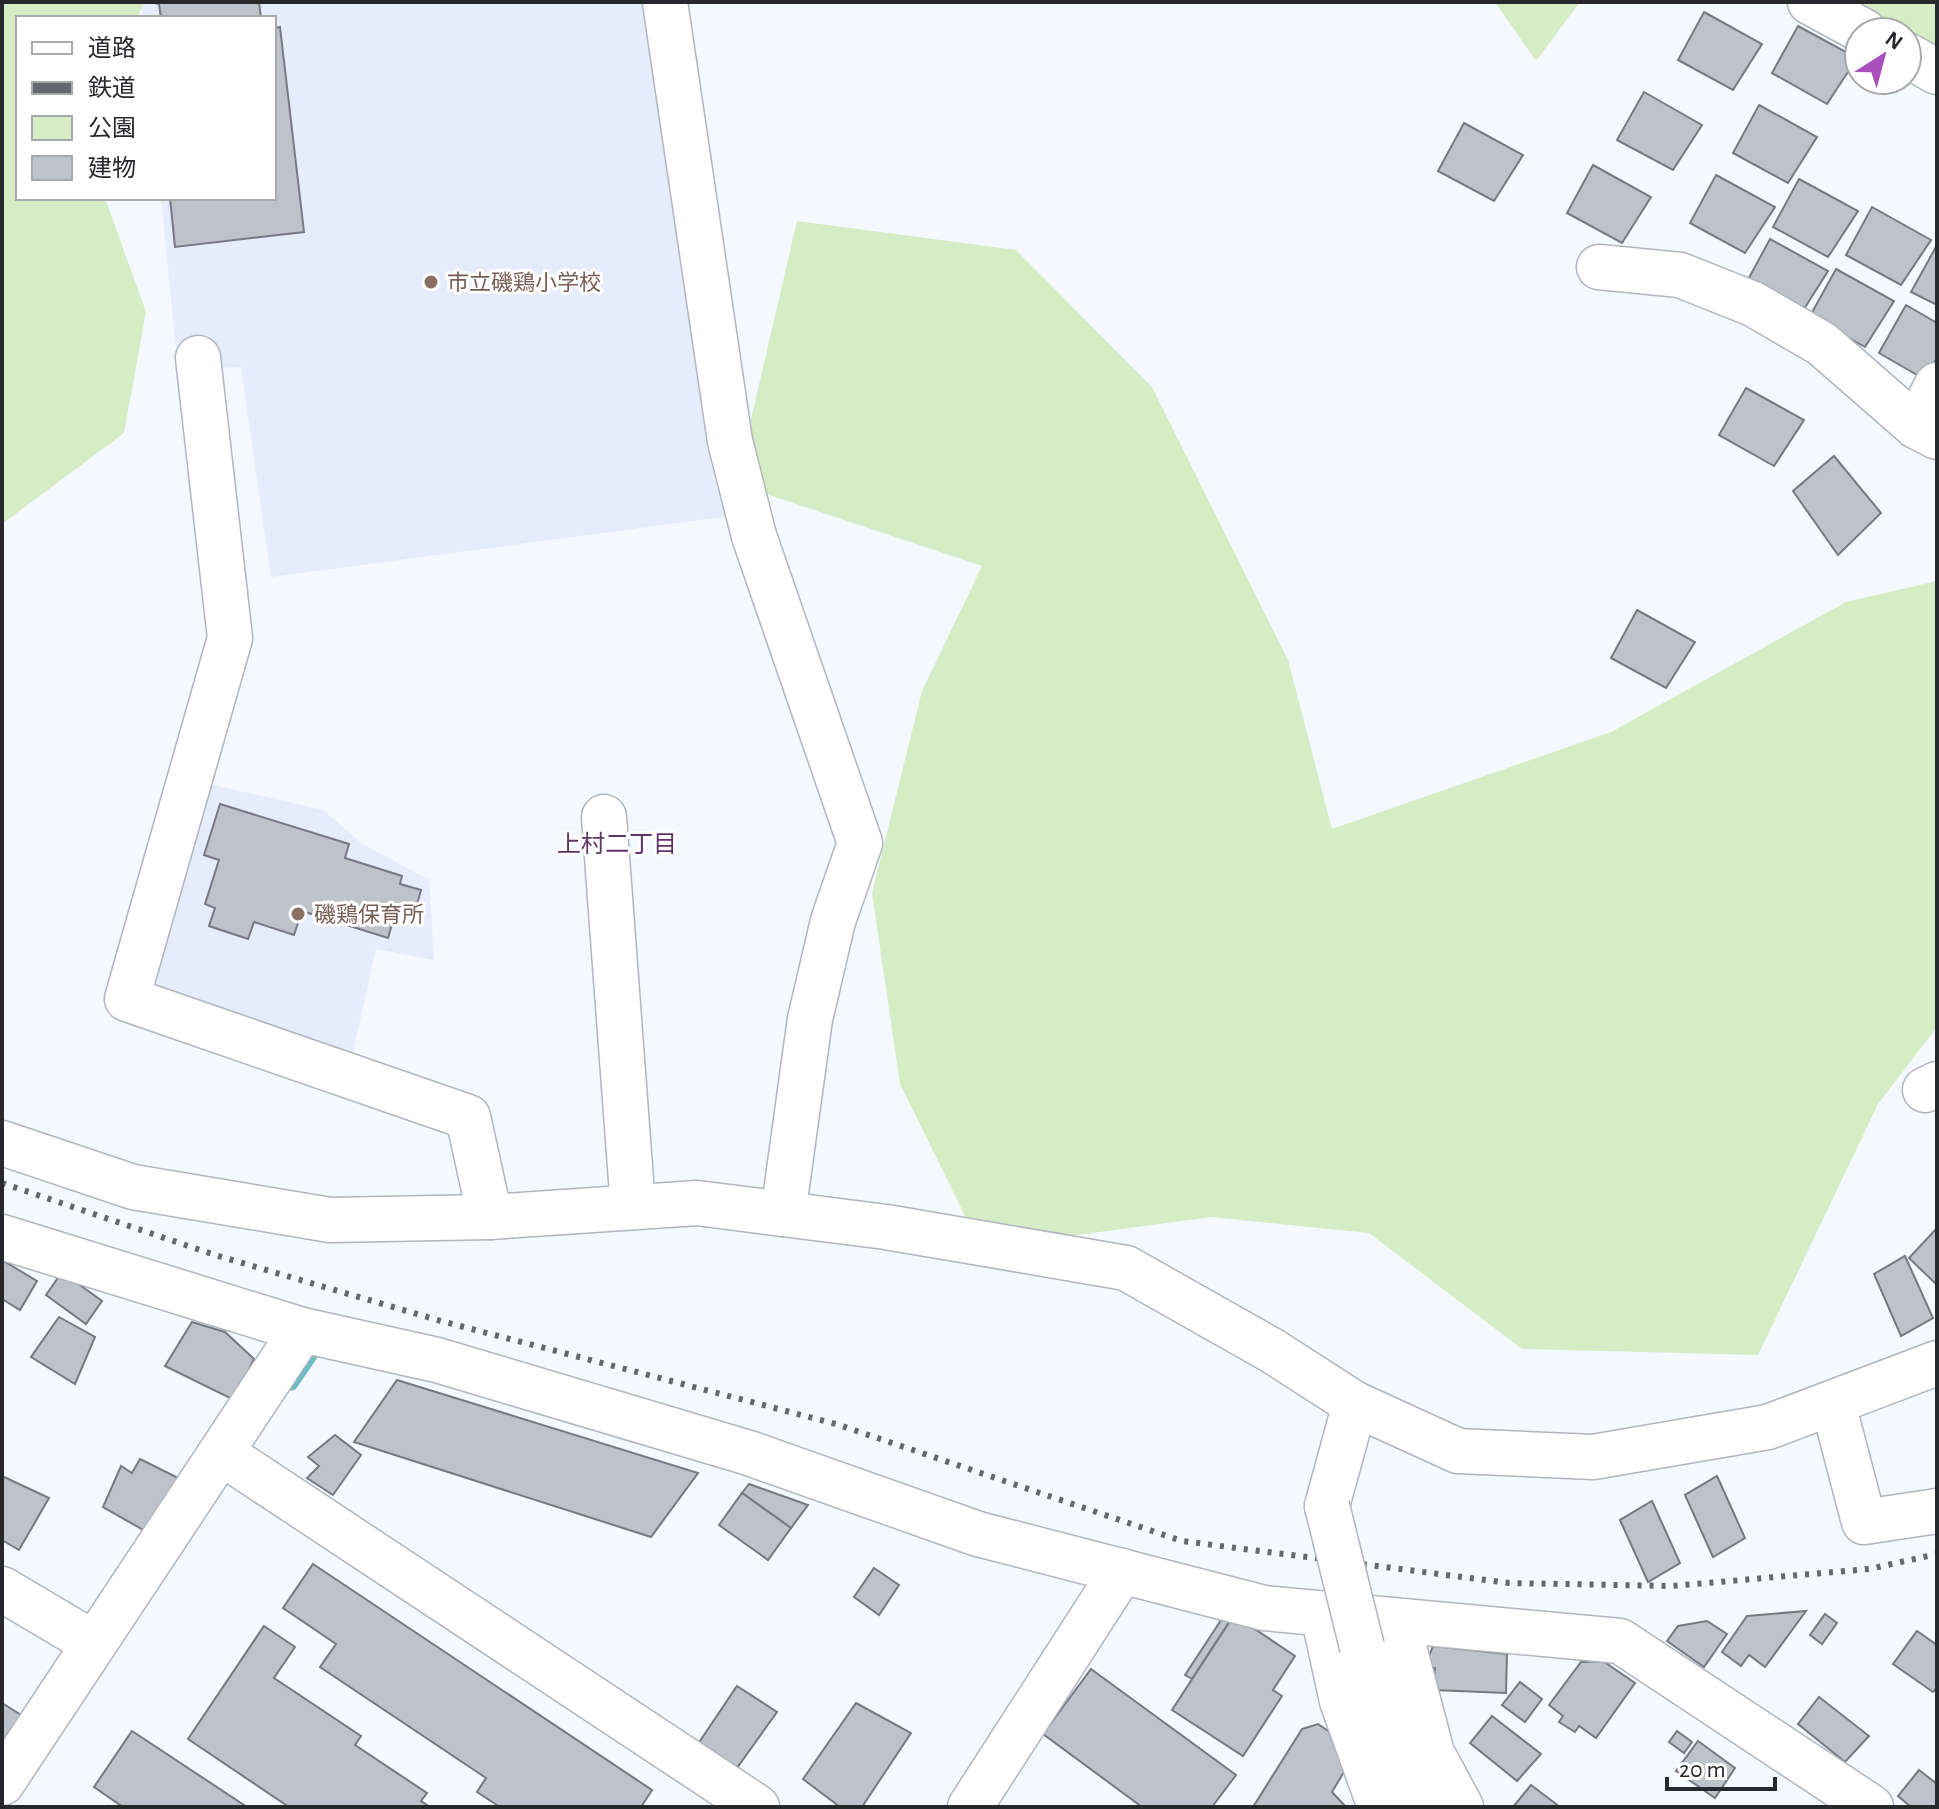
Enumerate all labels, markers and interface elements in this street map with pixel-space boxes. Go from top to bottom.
legend [16,16,276,200]
north arrow [1843,16,1923,96]
text: N [1882,27,1907,54]
text: 道路 [88,35,136,61]
text: 鉄道 [88,75,136,101]
text: 公園 [88,116,136,141]
text: 建物 [88,156,136,181]
place label: 市立磯鶏小学校 [447,271,601,294]
marker: 市立磯鶏小学校 [422,273,440,291]
district label: 上村二丁目 [557,831,677,857]
place label: 磯鶏保育所 [314,903,424,926]
marker: 磯鶏保育所 [289,905,307,923]
scale bar [1667,1741,1775,1791]
text: 20 m [1679,1758,1726,1782]

